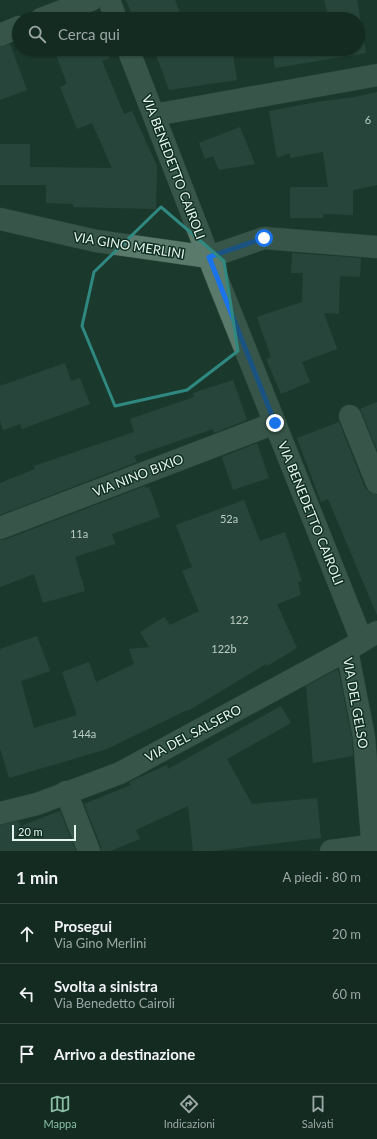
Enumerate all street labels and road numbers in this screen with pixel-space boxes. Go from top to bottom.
street label: VIA BENEDETTO CAIROLI [139,93,209,241]
street label: VIA GINO MERLINI [72,228,186,262]
street label: VIA BENEDETTO CAIROLI [275,439,347,587]
street label: VIA NINO BIXIO [90,450,186,500]
street label: VIA DEL GELSO [340,656,372,750]
street label: VIA DEL SALSERO [142,701,244,765]

